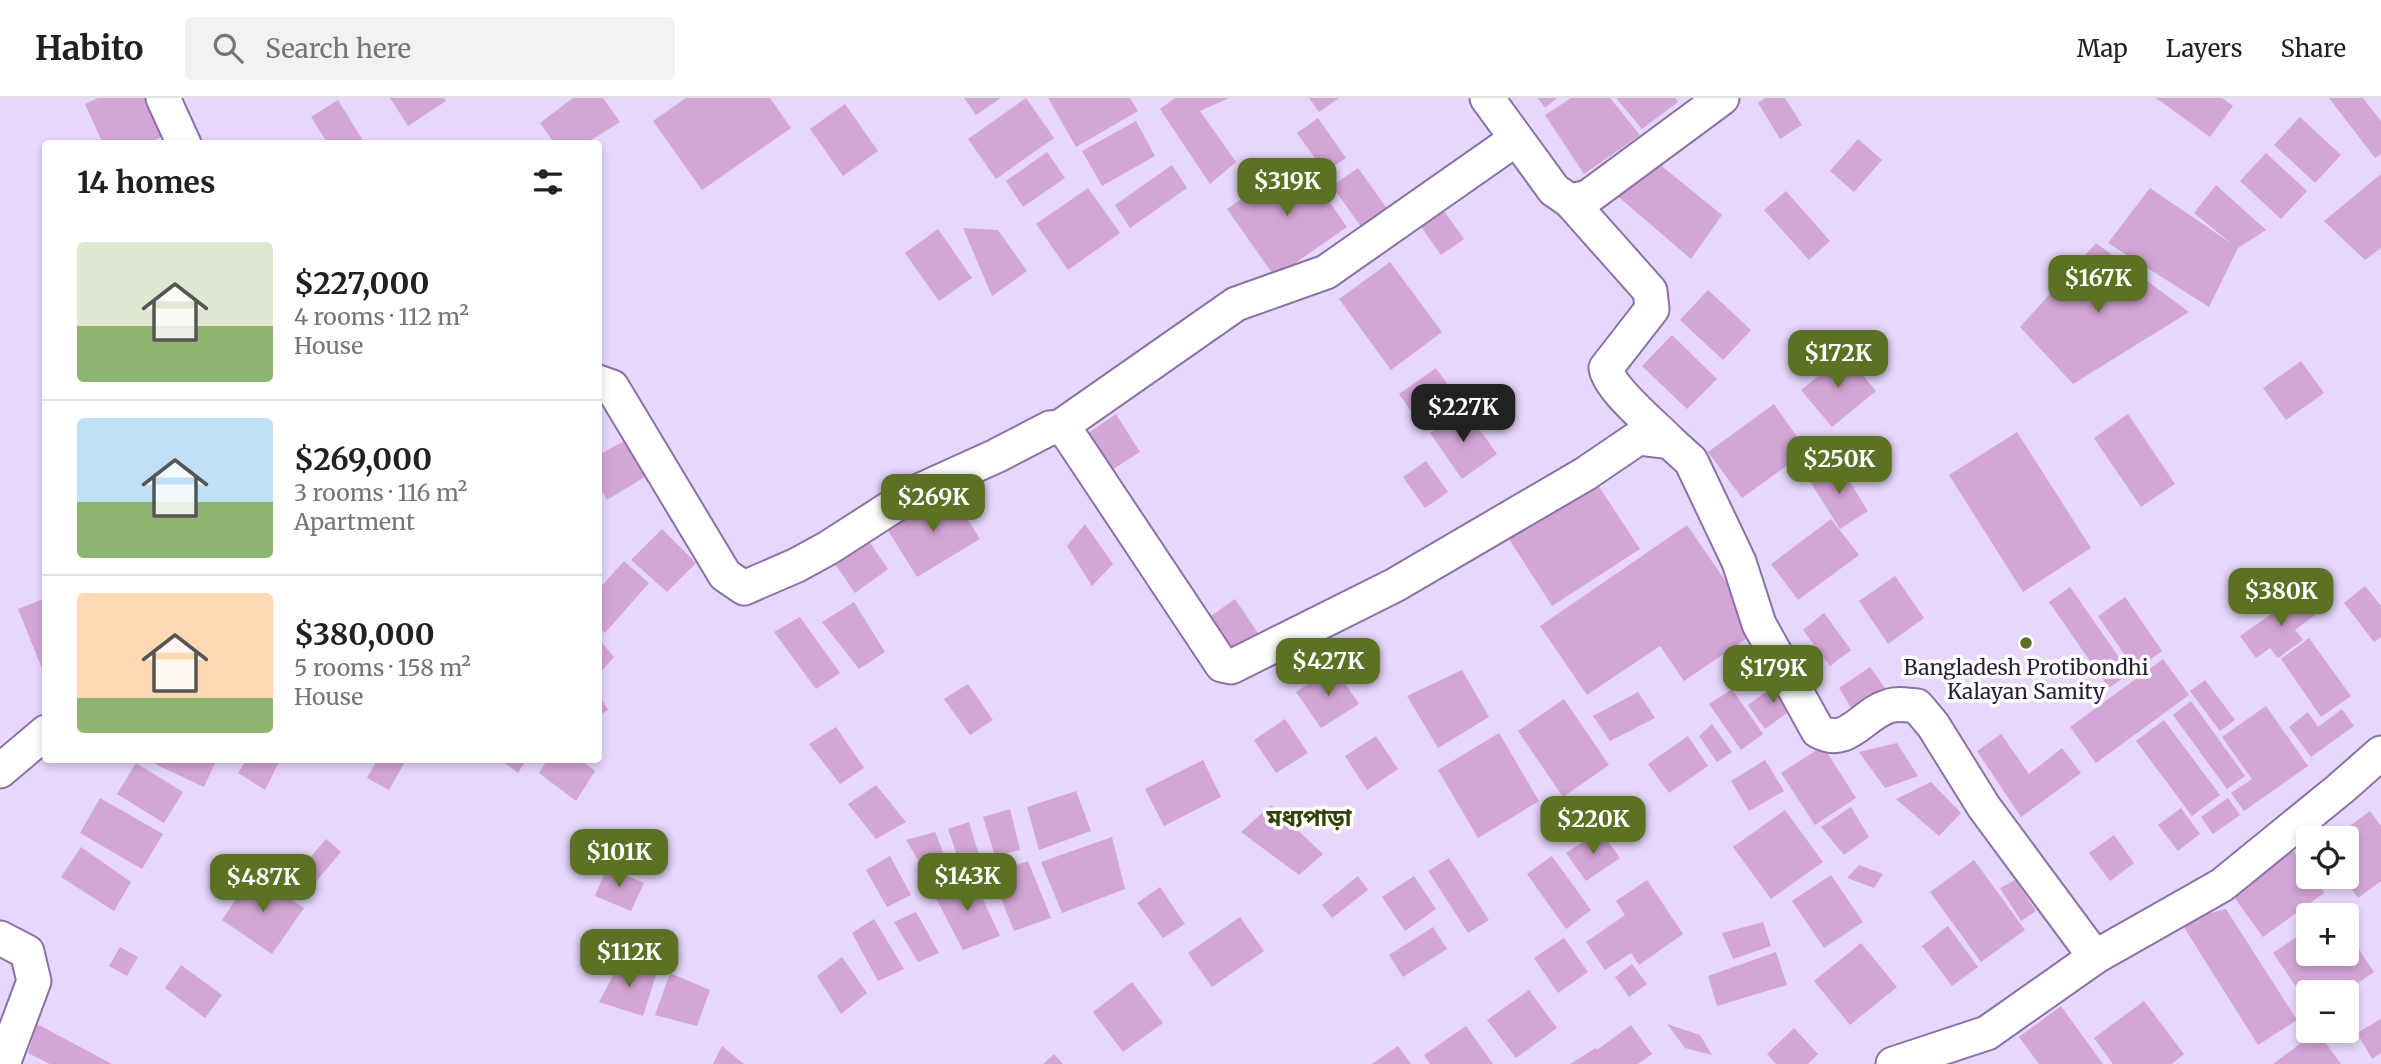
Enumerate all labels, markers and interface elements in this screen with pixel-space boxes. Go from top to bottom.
search box [185,17,675,80]
text: Habito [35,28,143,69]
icon: search [209,29,247,67]
text: Search here [265,32,411,65]
text: Map [2077,33,2128,64]
text: Layers [2166,33,2242,64]
text: Share [2280,33,2346,64]
pin: $319K [1238,158,1336,218]
text: 14 homes [77,163,215,201]
icon: filters [529,163,567,201]
text: $319K [1253,166,1321,195]
pin: $167K [2049,256,2147,315]
text: $167K [2064,263,2132,292]
text: $227,000 [294,264,429,302]
icon: home [133,270,217,354]
text: 4 rooms · 112 m² [294,302,469,331]
pin: $172K [1789,330,1887,390]
text: House [294,331,363,360]
text: $172K [1804,338,1872,367]
pin: $227K [1414,384,1512,444]
text: $227K [1427,392,1499,421]
pin: $250K [1790,436,1888,496]
text: $269,000 [294,440,432,478]
text: $250K [1803,444,1875,473]
icon: home [133,446,217,530]
pin: $269K [884,474,982,534]
text: 3 rooms · 116 m² [294,478,468,507]
text: $269K [897,482,969,511]
text: Apartment [294,507,415,536]
pin: $380K [2232,568,2330,628]
text: $380K [2244,576,2318,605]
text: $380,000 [294,615,435,653]
icon: home [133,621,217,705]
marker: Bangladesh Protibondhi Kalayan Samity [2018,635,2034,651]
pin: $427K [1279,638,1377,698]
text: $427K [1292,646,1364,675]
pin: $179K [1724,646,1822,705]
text: 5 rooms · 158 m² [294,653,471,682]
text: $179K [1739,653,1807,682]
place label: Bangladesh Protibondhi Kalayan Samity [1904,654,2149,705]
text: House [294,682,363,711]
pin: $220K [1544,796,1642,856]
district label: মধ্যপাড়া [1266,802,1353,833]
text: $220K [1557,804,1629,833]
map controls [2296,826,2359,1043]
button: locate [2296,826,2359,889]
pin: $101K [570,830,668,889]
text: $101K [586,837,652,866]
pin: $487K [214,854,312,914]
pin: $143K [918,854,1016,913]
text: $143K [934,861,1000,890]
text: $487K [226,862,300,891]
button: + [2296,903,2359,966]
pin: $112K [580,930,678,989]
text: $112K [596,937,662,966]
button: − [2296,980,2359,1043]

